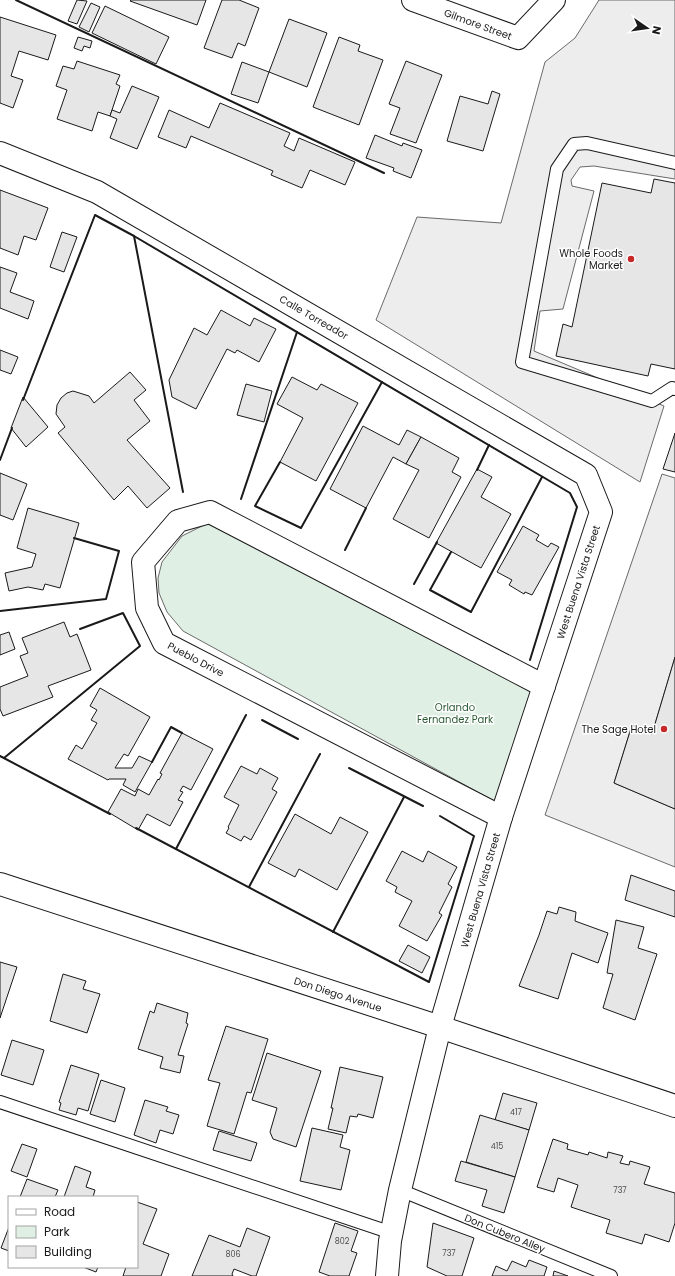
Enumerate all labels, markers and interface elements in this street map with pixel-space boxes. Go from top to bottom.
street label: Gilmore Street [442,5,514,44]
north arrow [627,8,667,48]
text: N [648,24,665,36]
place label: Whole Foods Market [559,246,623,273]
marker: Whole Foods Market [626,254,636,264]
street label: Calle Torreador [276,292,351,343]
street label: West Buena Vista Street [553,523,604,641]
street label: Pueblo Drive [165,638,227,681]
park label: Orlando Fernandez Park [417,700,494,727]
place label: The Sage Hotel [581,722,656,737]
marker: The Sage Hotel [659,724,669,734]
street label: West Buena Vista Street [457,831,504,949]
street label: Don Diego Avenue [292,973,384,1016]
house number: 417 [510,1107,523,1118]
house number: 415 [491,1141,503,1152]
house number: 737 [613,1185,627,1196]
legend [8,1196,138,1268]
text: Road [44,1203,75,1220]
street label: Don Cubero Alley [462,1210,548,1257]
text: Park [44,1223,71,1240]
house number: 802 [335,1236,350,1247]
text: Building [44,1243,92,1260]
house number: 737 [442,1248,456,1259]
house number: 806 [225,1249,241,1260]

